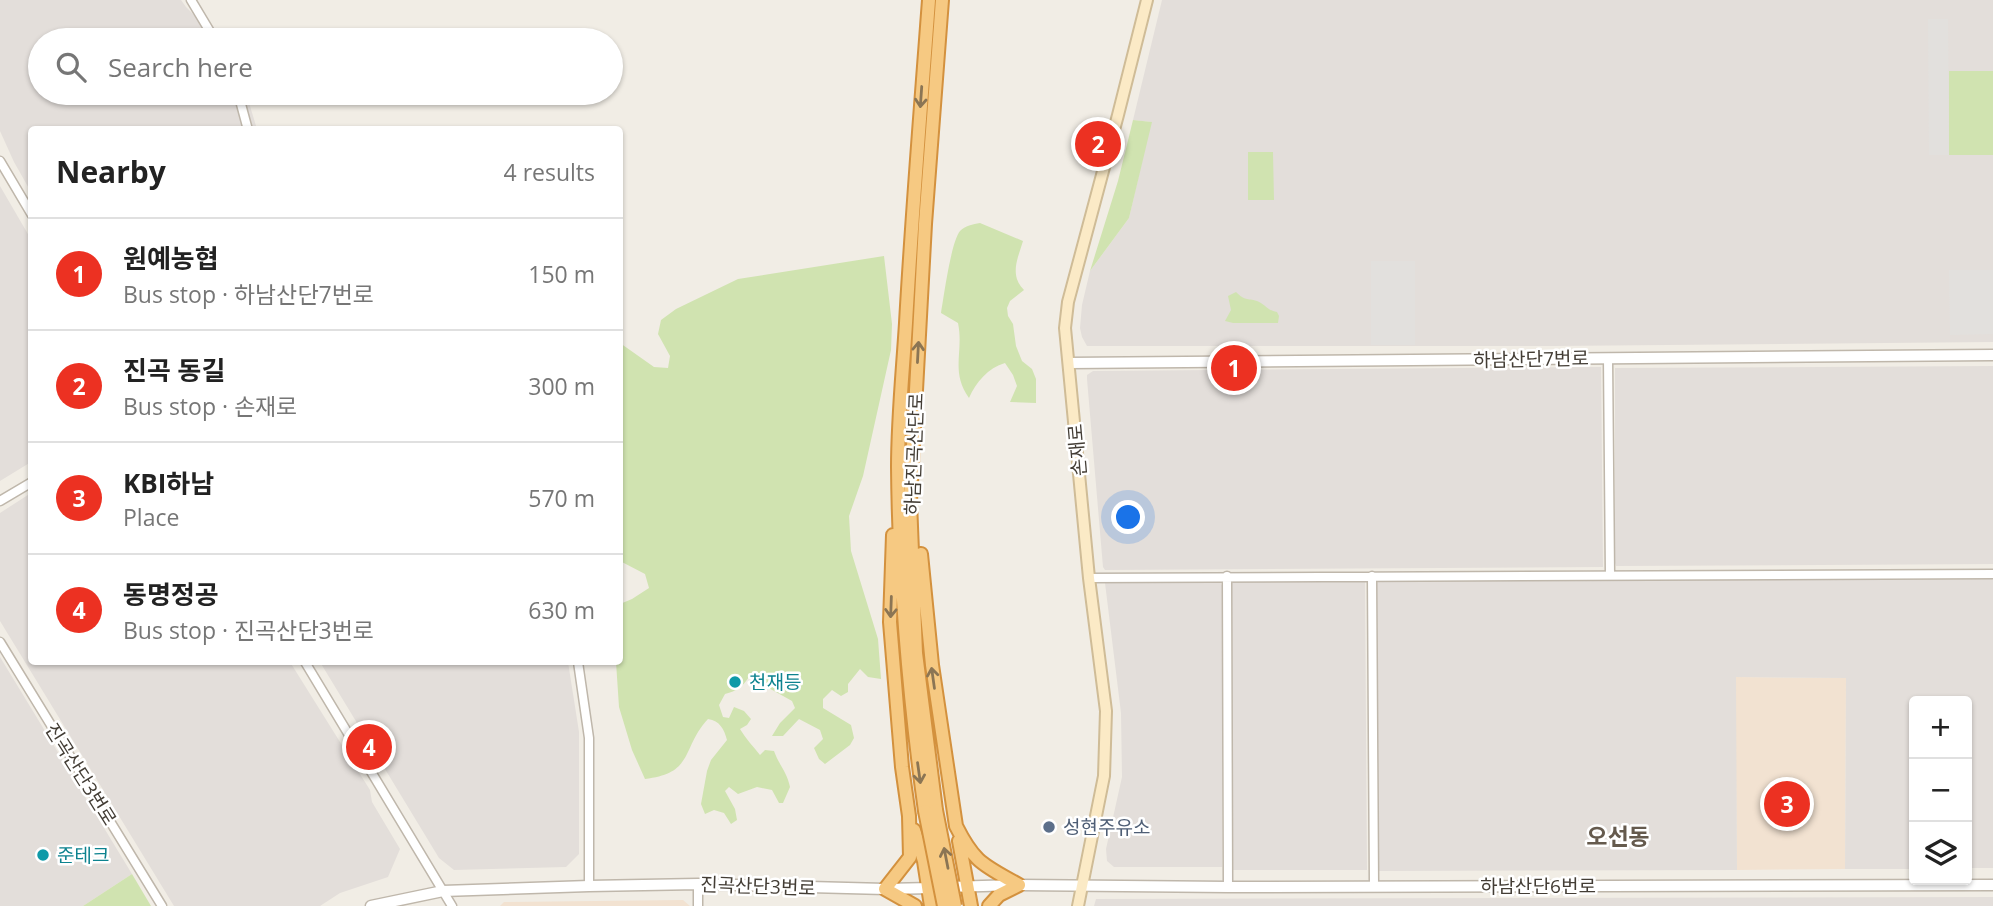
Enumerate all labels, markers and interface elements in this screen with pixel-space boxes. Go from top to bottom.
search box [28,28,623,105]
icon: search [52,48,90,86]
text: Search here [108,49,253,85]
one-way arrow [914,85,927,108]
pin: 2 [1075,118,1121,170]
text: Nearby [56,151,166,192]
text: 4 results [504,156,595,188]
text: 원예농협 [123,240,219,276]
text: 1 [72,258,86,290]
text: 150 m [528,258,595,290]
text: Bus stop · 하남산단7번로 [123,278,374,310]
one-way arrow [912,341,925,364]
pin: 1 [1211,342,1257,394]
street label: 하남산단7번로 [1473,345,1589,373]
text: 진곡 동길 [123,352,225,388]
text: 2 [72,370,86,402]
text: 300 m [528,370,595,402]
text: Bus stop · 손재로 [123,390,297,422]
street label: 하남진곡산단로 [899,392,929,516]
street label: 손재로 [1062,423,1092,477]
text: KBI하남 [123,465,214,501]
text: 3 [72,482,86,514]
text: 570 m [528,482,595,514]
your location [1111,500,1145,534]
text: Place [123,501,179,533]
text: 동명정공 [123,576,219,612]
text: 4 [72,594,86,626]
text: 630 m [528,594,595,626]
one-way arrow [884,595,897,618]
text: Bus stop · 진곡산단3번로 [123,614,374,646]
one-way arrow [927,667,940,689]
place label: 천재등 [749,669,801,695]
marker: 천재등 [727,674,743,690]
map controls [1909,696,1972,885]
button: + [1909,696,1972,759]
street label: 진곡산단3번로 [39,718,123,830]
pin: 4 [346,721,392,773]
button: − [1909,759,1972,822]
one-way arrow [913,762,926,784]
pin: 3 [1764,778,1810,830]
place label: 성현주유소 [1063,814,1150,840]
marker: 성현주유소 [1041,819,1057,835]
district label: 오선동 [1586,820,1650,852]
button: layers [1909,822,1972,885]
place label: 준테크 [57,842,109,868]
marker: 준테크 [35,847,51,863]
one-way arrow [939,847,952,870]
street label: 진곡산단3번로 [700,871,816,901]
street label: 하남산단6번로 [1480,873,1596,899]

